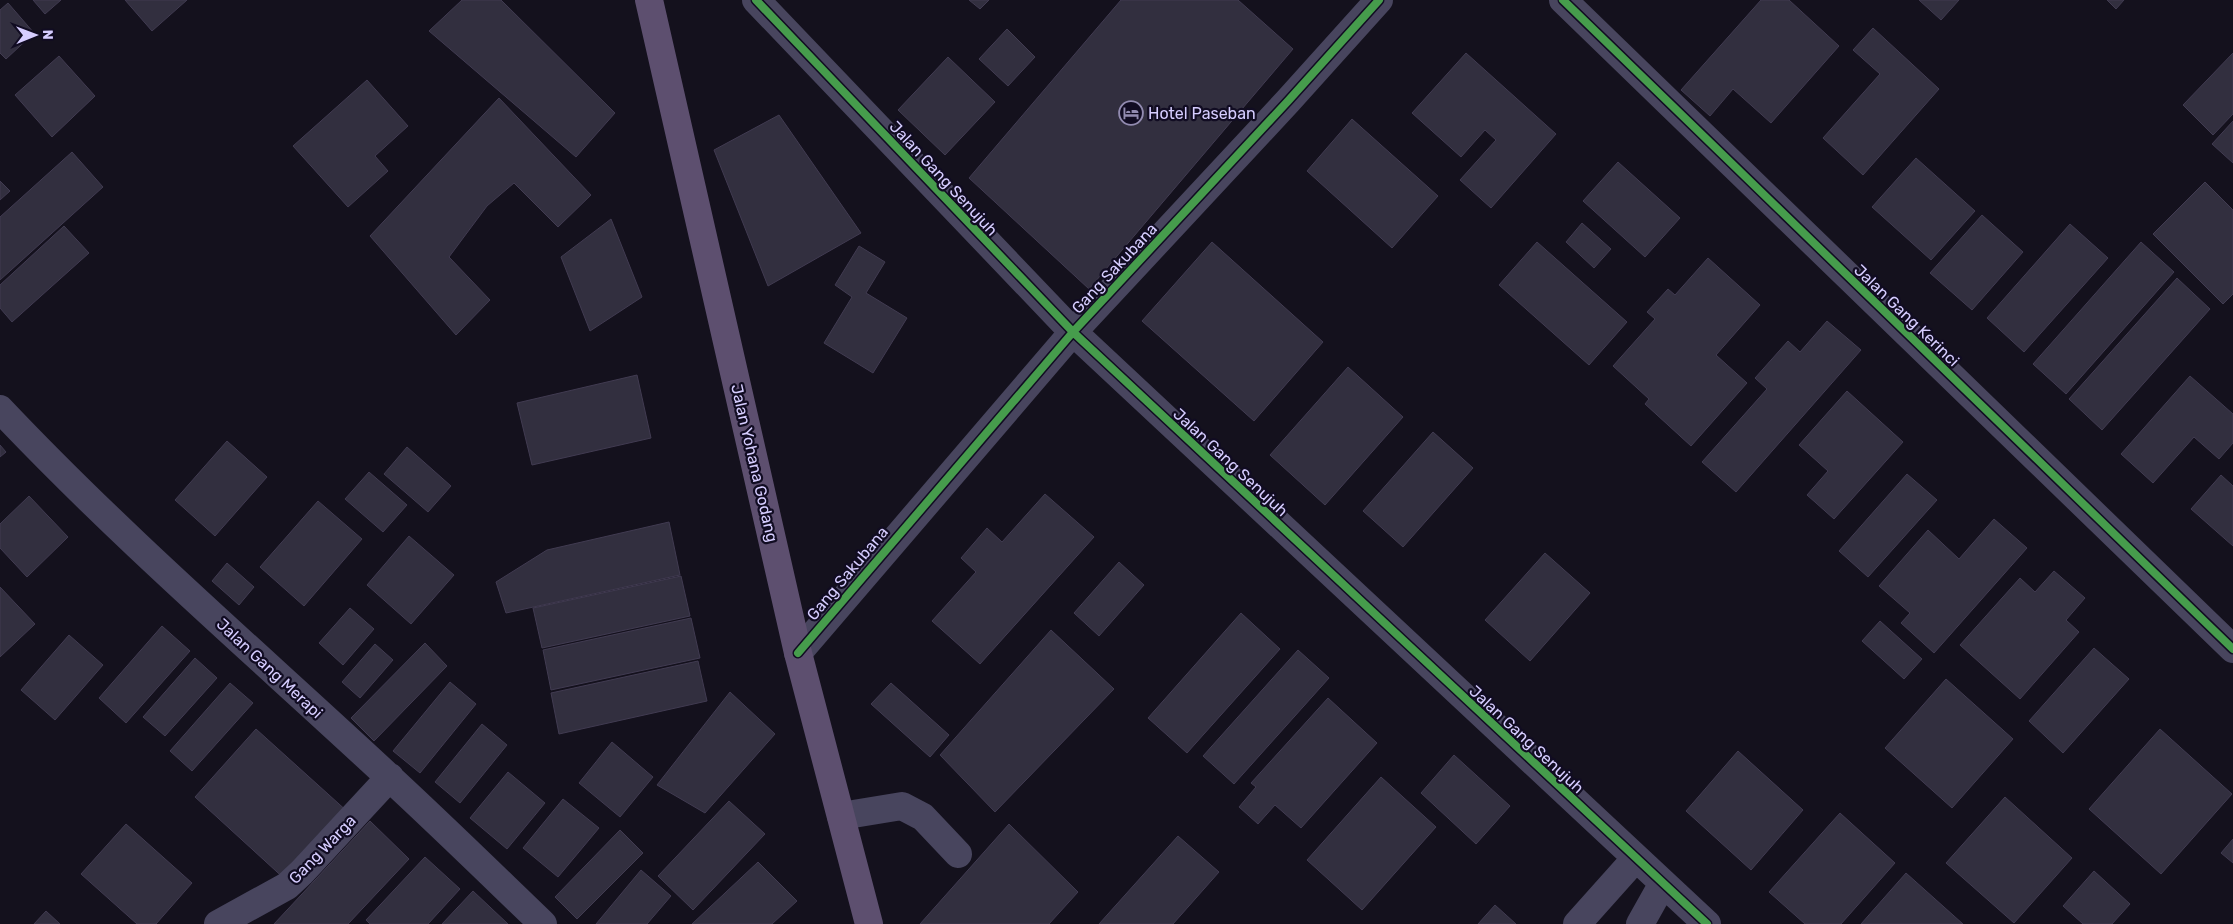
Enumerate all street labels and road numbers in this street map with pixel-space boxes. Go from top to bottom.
street label: Jalan Gang Senujuh [886,117,1002,240]
street label: Gang Sakubana [1068,219,1161,317]
street label: Jalan Gang Kerinci [1850,260,1963,370]
street label: Jalan Yohana Godang [727,382,782,544]
street label: Jalan Gang Senujuh [1169,404,1292,520]
street label: Gang Sakubana [803,523,892,624]
street label: Jalan Gang Merapi [213,614,327,722]
street label: Jalan Gang Senujuh [1465,681,1588,797]
street label: Gang Warga [285,811,360,888]

